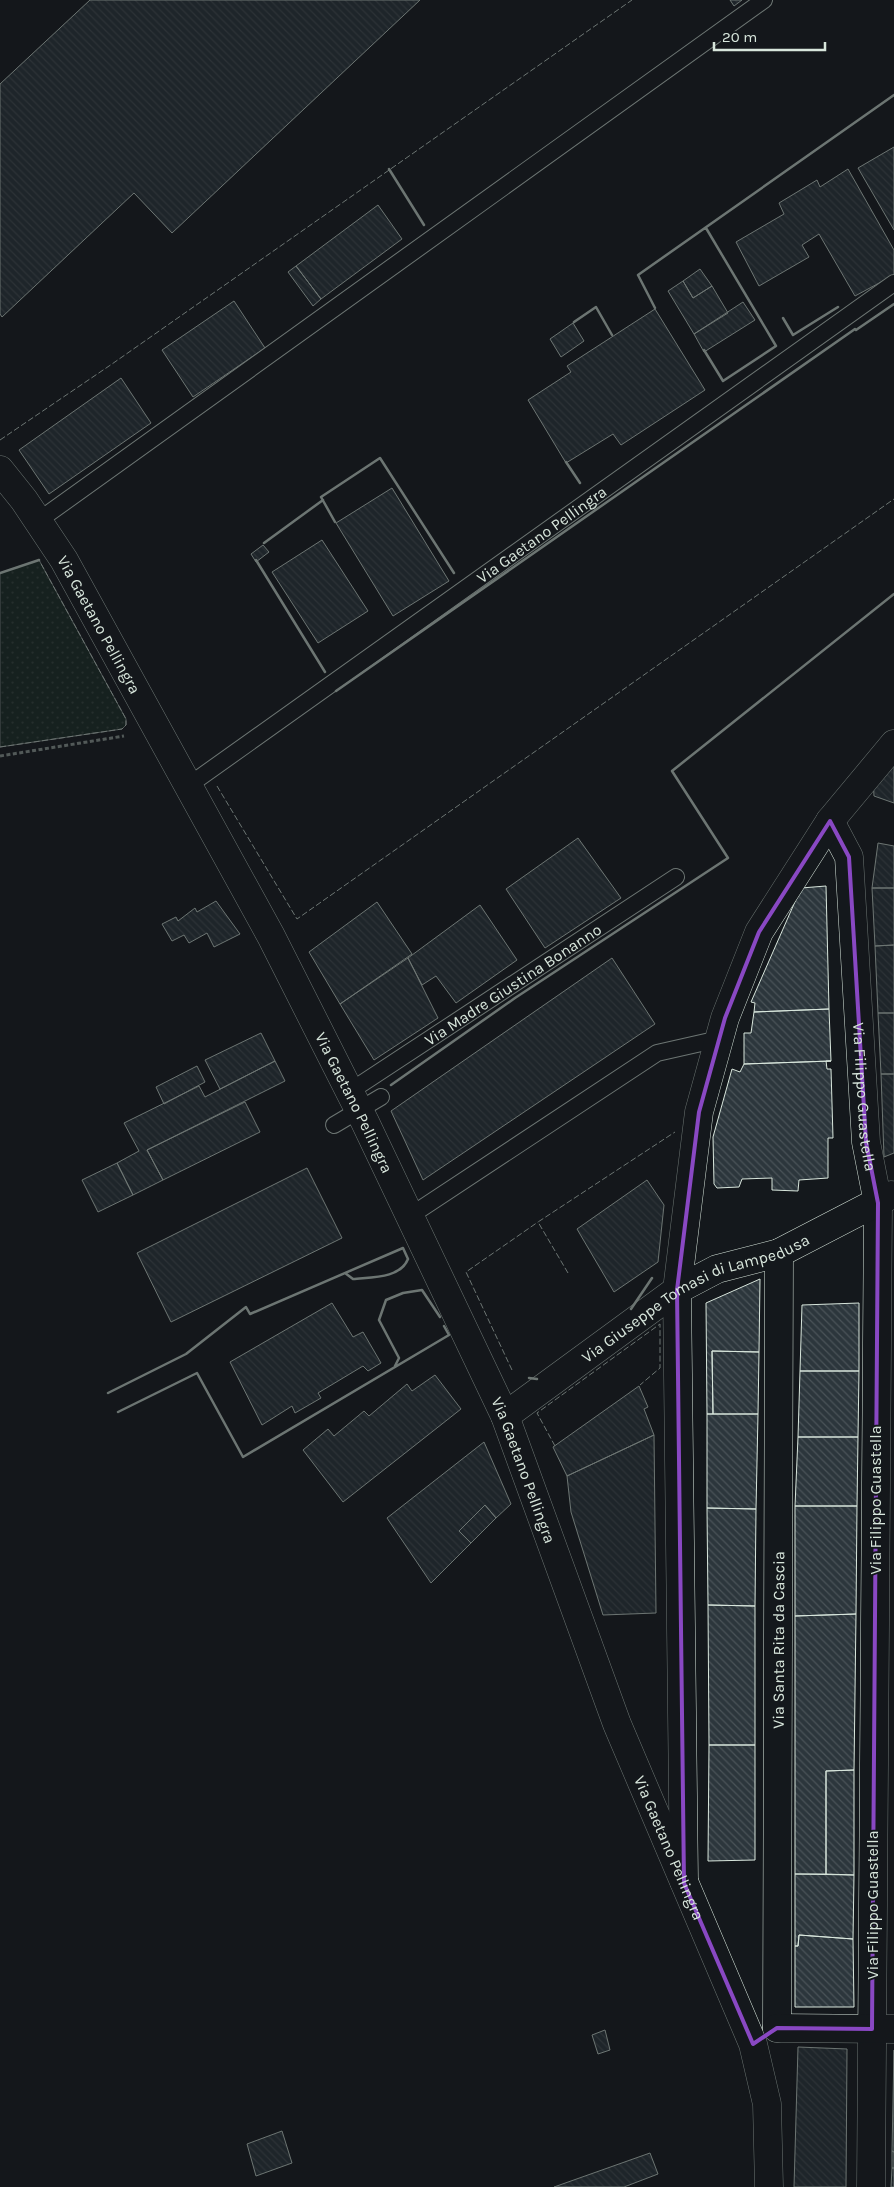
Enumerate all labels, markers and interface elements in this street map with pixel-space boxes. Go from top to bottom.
scale bar [714,20,825,52]
text: 20 m [722,28,757,46]
street label: Via Gaetano Pellingra [473,482,610,587]
street label: Via Gaetano Pellingra [53,552,145,697]
street label: Via Madre Giustina Bonanno [421,920,605,1050]
street label: Via Filippo Guastella [849,1022,881,1173]
street label: Via Gaetano Pellingra [311,1029,397,1176]
street label: Via Giuseppe Tomasi di Lampedusa [578,1230,813,1367]
street label: Via Gaetano Pellingra [487,1394,559,1546]
street label: Via Filippo Guastella [866,1425,885,1575]
street label: Via Santa Rita da Cascia [769,1551,788,1729]
street label: Via Gaetano Pellingra [630,1773,708,1923]
street label: Via Filippo Guastella [863,1830,882,1980]

